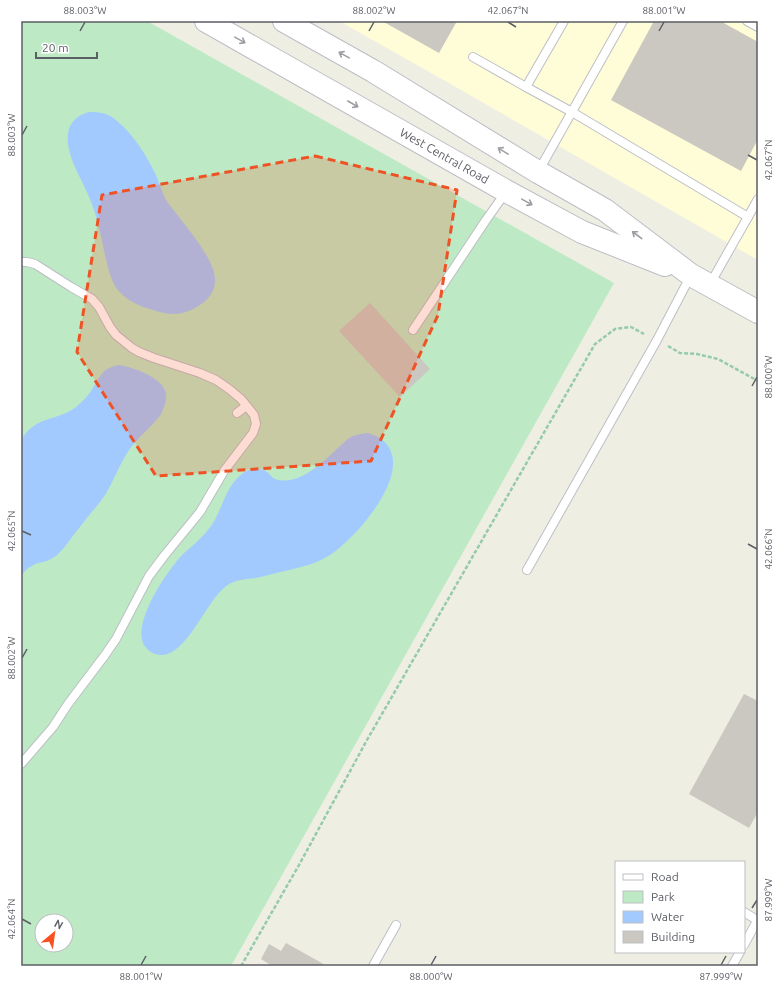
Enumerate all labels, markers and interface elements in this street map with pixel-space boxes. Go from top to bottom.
text: 88.003°W [63,5,107,16]
text: 88.002°W [352,5,396,16]
text: 42.067°N [487,5,529,16]
text: 88.001°W [642,5,686,16]
scale bar [36,34,97,60]
one-way arrow [234,37,246,45]
text: 20 m [42,41,69,54]
one-way arrow [338,50,350,58]
one-way arrow [347,101,359,108]
text: 88.003°W [6,113,17,157]
street label: West Central Road [398,125,491,186]
text: 42.067°N [763,139,774,181]
one-way arrow [497,147,509,155]
one-way arrow [521,199,533,207]
one-way arrow [632,231,643,239]
text: 88.000°W [763,355,774,399]
text: 42.065°N [6,510,17,552]
text: 42.066°N [763,528,774,570]
text: 88.002°W [6,636,17,680]
legend [615,861,745,953]
text: Road [651,870,679,883]
text: 87.999°W [763,878,774,922]
text: Park [651,890,675,903]
text: 42.064°N [6,898,17,940]
text: Water [651,910,684,923]
north arrow [34,913,74,953]
text: N [52,917,65,931]
text: Building [651,930,695,943]
text: 88.001°W [119,971,163,982]
text: 88.000°W [409,971,453,982]
text: 87.999°W [699,971,743,982]

